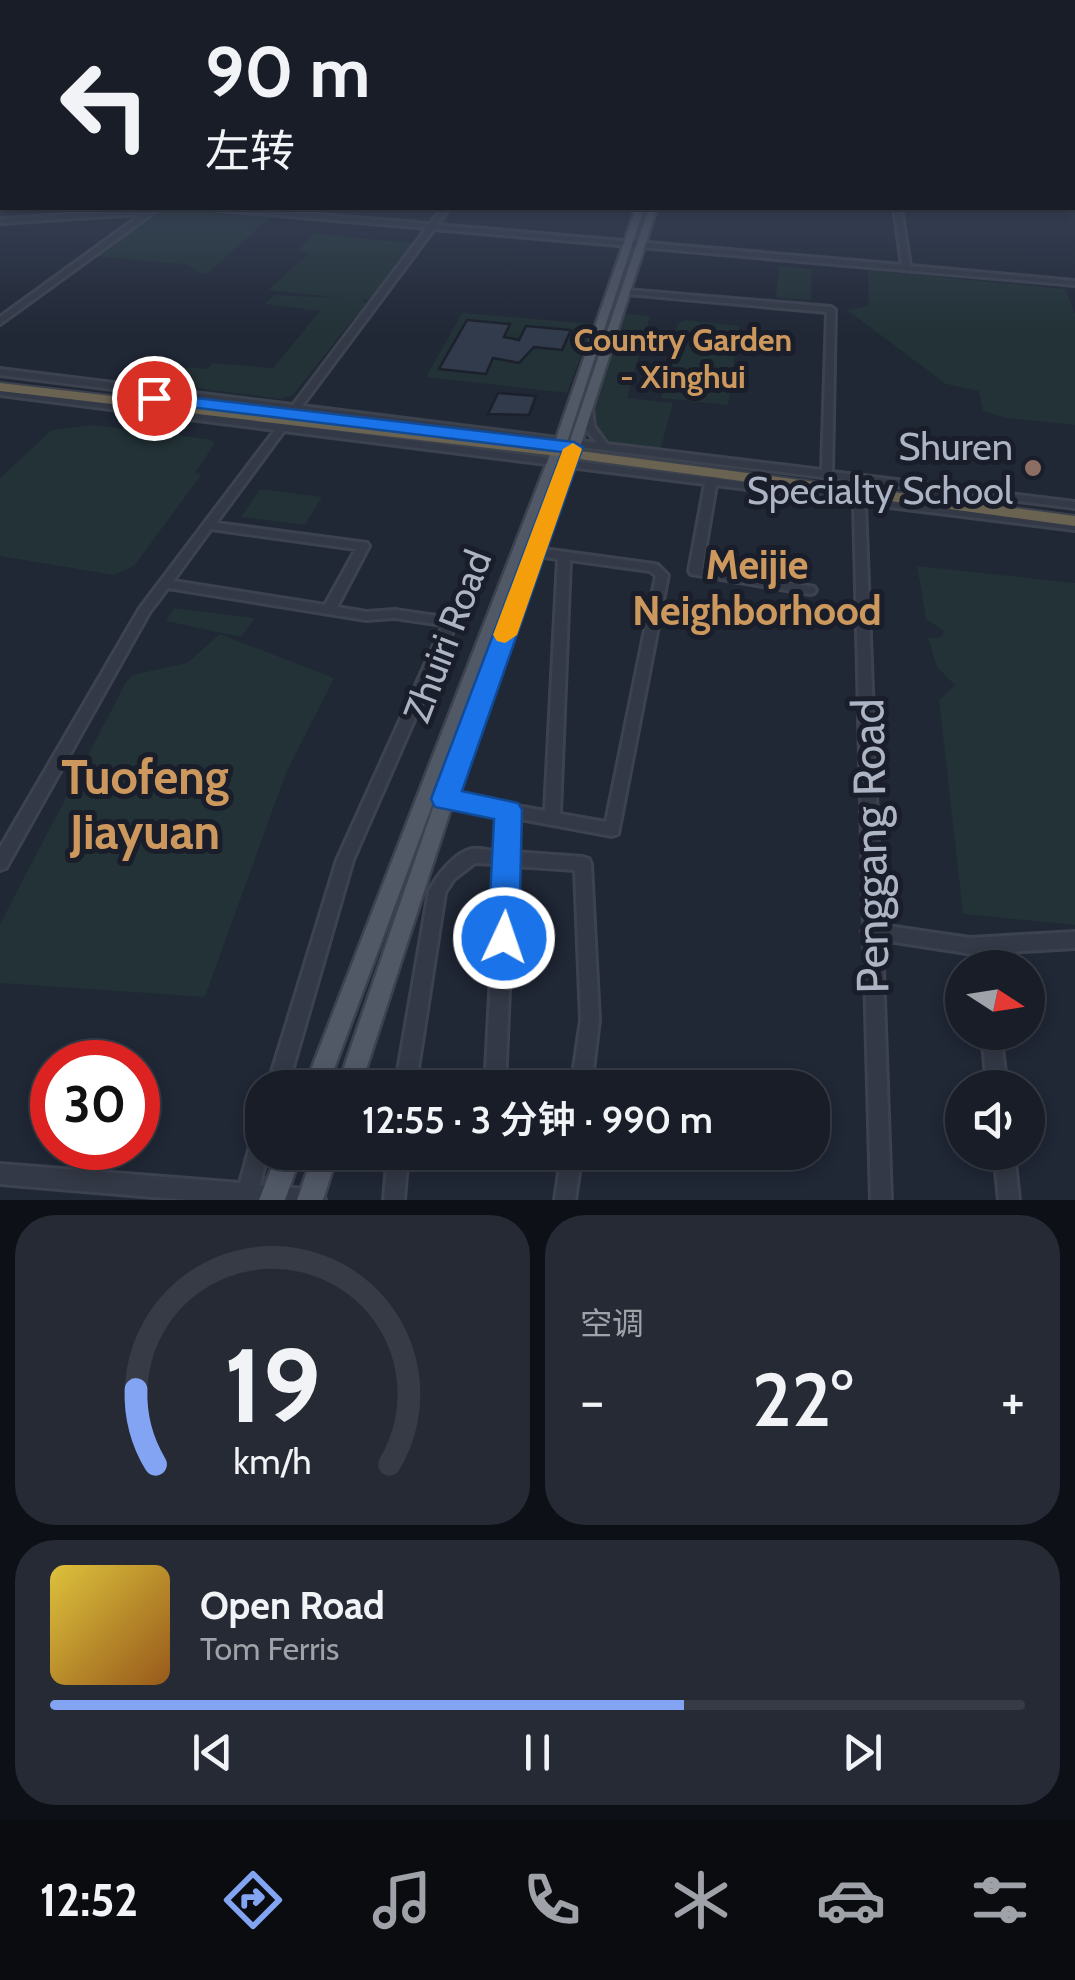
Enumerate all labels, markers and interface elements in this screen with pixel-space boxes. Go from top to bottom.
text: 90 m [205,29,370,115]
icon: left [40,40,170,170]
text: 左转 [205,124,295,178]
district label: Country Garden - Xinghui [574,320,792,396]
pin [112,356,197,441]
icon: arrive [127,371,182,426]
place label: Shuren Specialty School [747,423,1013,514]
marker: Shuren Specialty School [1022,457,1044,479]
district label: Meijie Neighborhood [632,540,882,635]
street label: Zhuiri Road [393,543,501,729]
street label: Penggang Road [840,698,900,994]
district label: Tuofeng Jiayuan [61,748,229,861]
position arrow [452,886,556,990]
north arrow [945,950,1045,1050]
map controls [945,950,1045,1170]
speed limit sign: 30 [30,1040,160,1170]
button: sound [945,1070,1045,1170]
text: 12:55 · 3 分钟 · 990 m [362,1096,713,1143]
text: 空调 [580,1304,644,1343]
text: 19 [224,1322,321,1448]
text: 22° [752,1354,853,1445]
text: − [580,1367,604,1434]
text: + [1001,1367,1025,1434]
text: km/h [233,1440,312,1483]
text: Open Road [200,1582,385,1629]
text: Tom Ferris [200,1629,339,1668]
icon: previous [185,1725,240,1780]
icon: pause [510,1725,565,1780]
icon: next [835,1725,890,1780]
icon: directions [218,1865,288,1935]
icon: music [367,1865,437,1935]
icon: phone [517,1865,587,1935]
icon: climate [666,1865,736,1935]
icon: car [816,1865,886,1935]
icon: filters [965,1865,1035,1935]
text: 12:52 [40,1873,138,1927]

